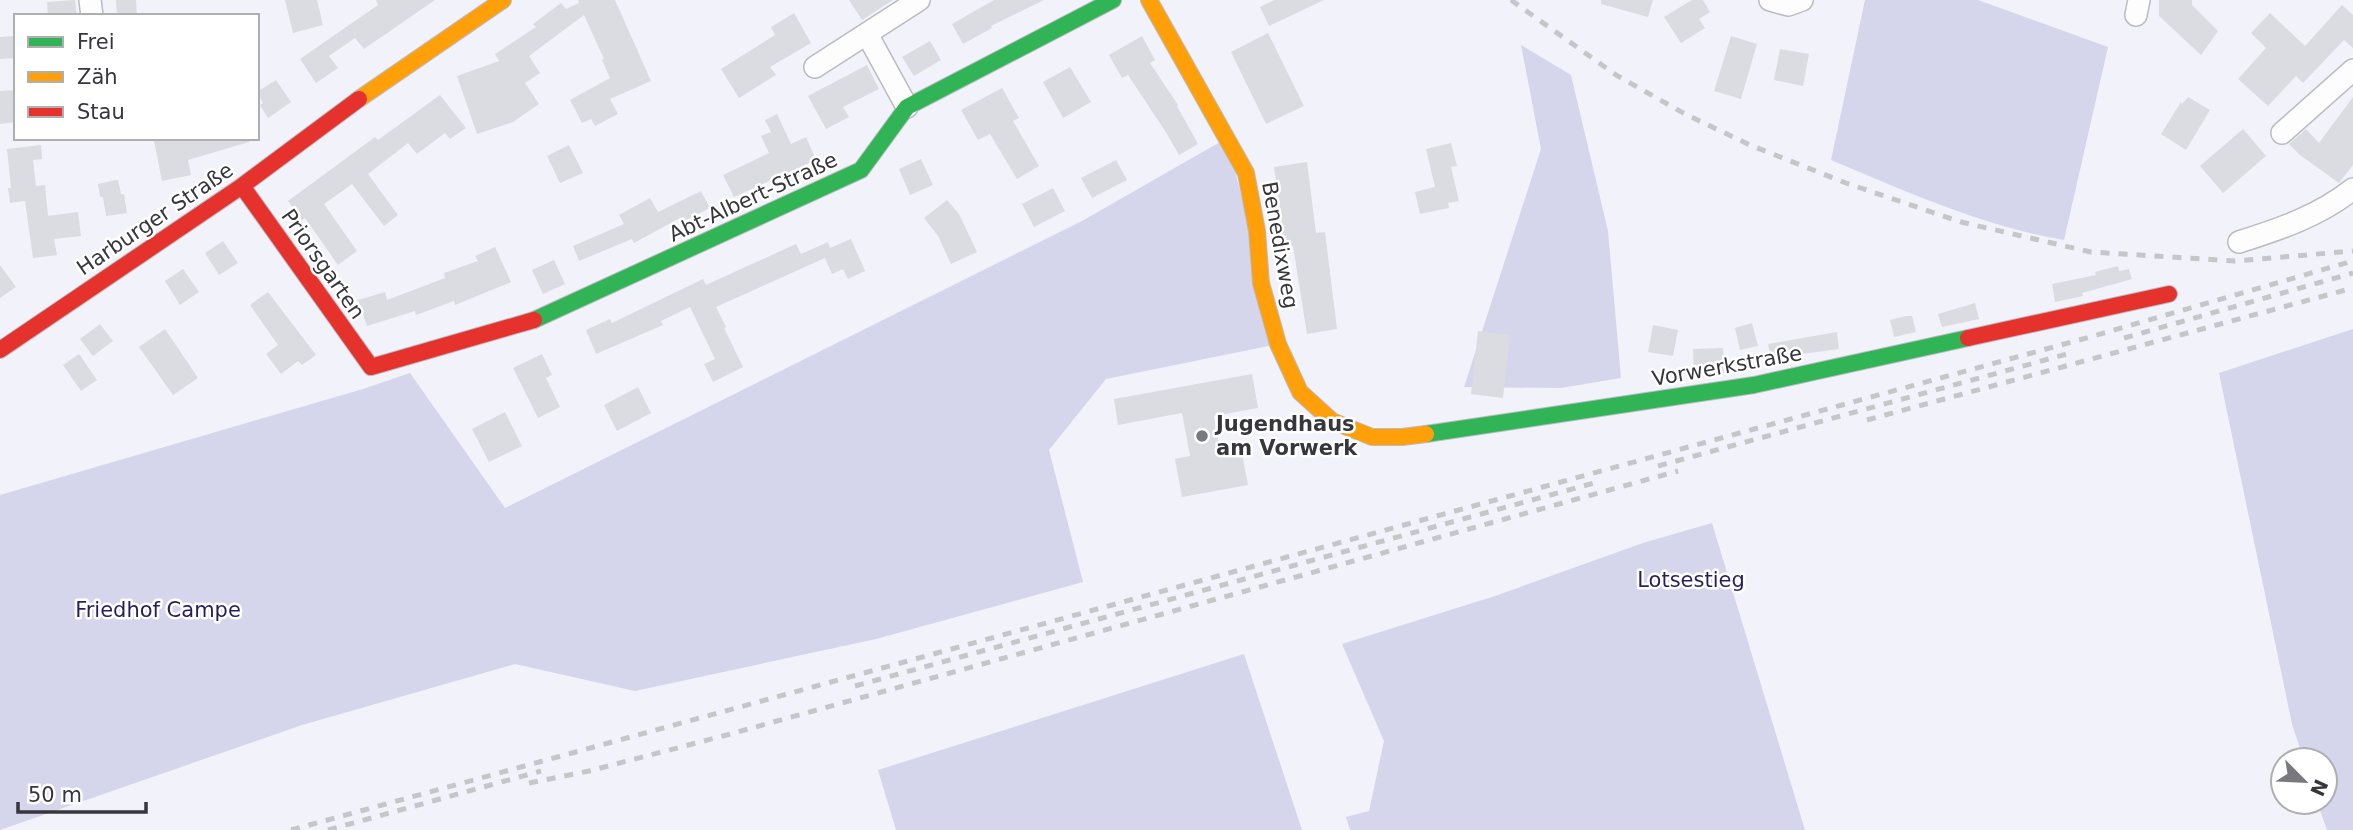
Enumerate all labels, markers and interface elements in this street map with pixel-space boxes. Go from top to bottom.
legend [14,14,259,140]
text: Frei [77,30,114,54]
text: Zäh [77,65,118,89]
text: Stau [77,100,125,124]
street label: Abt-Albert-Straße [665,147,841,247]
street label: Harburger Straße [72,158,238,280]
street label: Benedixweg [1257,180,1303,310]
street label: Priorsgarten [276,204,370,324]
street label: Vorwerkstraße [1650,341,1804,391]
place label: Jugendhaus am Vorwerk [1214,412,1358,460]
marker: Jugendhaus am Vorwerk [1194,428,1210,444]
park label: Lotsestieg [1637,568,1745,592]
park label: Friedhof Campe [75,598,241,622]
north arrow [2269,746,2339,816]
scale bar [18,770,145,814]
text: N [2306,776,2333,800]
text: 50 m [28,783,82,807]

